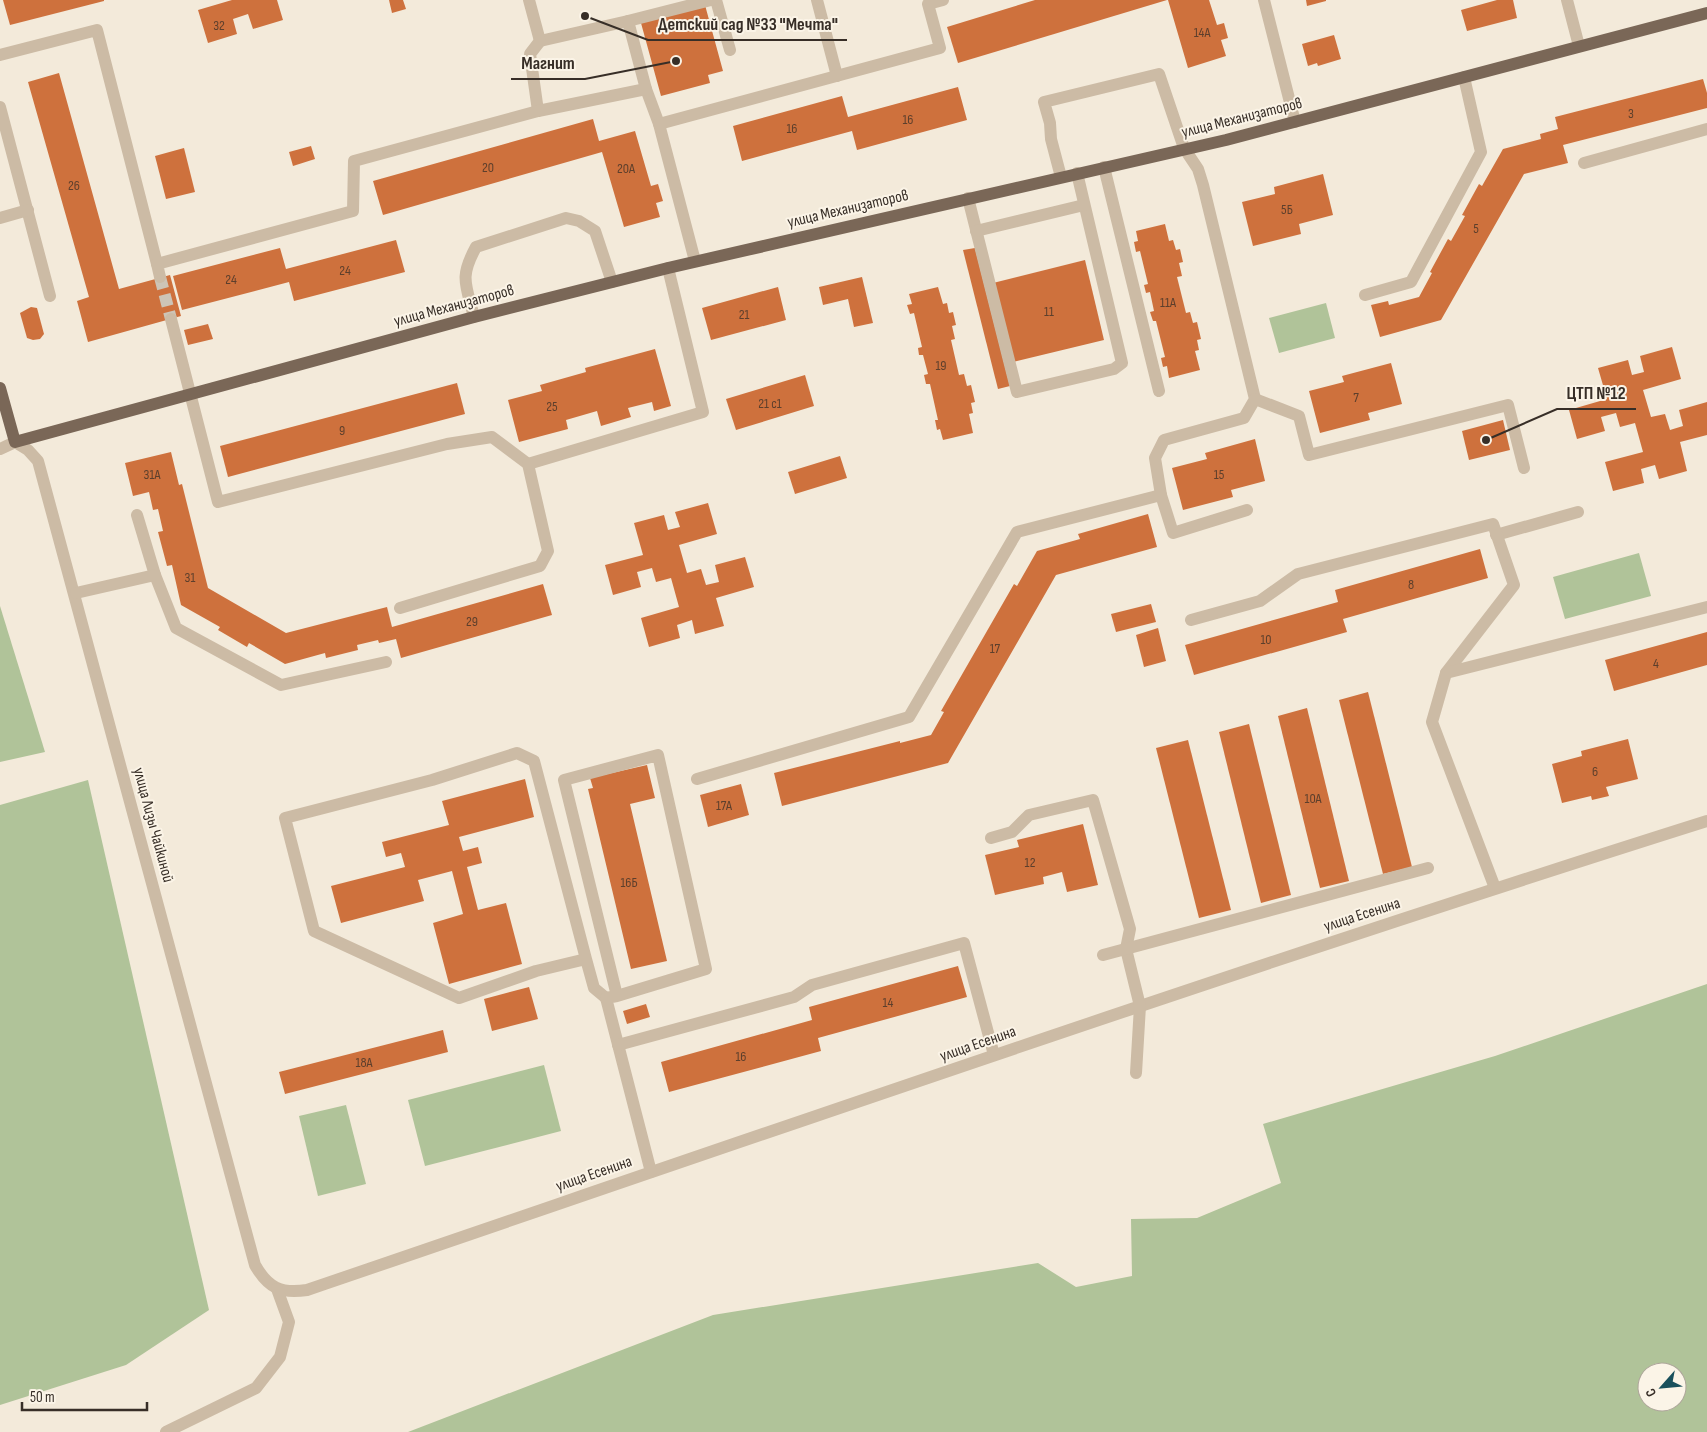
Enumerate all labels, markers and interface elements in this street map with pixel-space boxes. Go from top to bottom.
callout: Детский сад №33 "Мечта" [648,7,847,40]
text: Детский сад №33 "Мечта" [658,14,838,35]
house number: 32 [213,17,225,34]
house number: 14А [1194,24,1211,41]
callout: Магнит [511,46,585,79]
text: Магнит [521,53,575,74]
street label: улица Механизаторов [1180,94,1304,142]
house number: 3 [1628,105,1634,122]
house number: 16 [902,111,914,128]
house number: 16 [786,120,798,137]
house number: 20 [482,159,494,176]
house number: 20А [617,160,636,177]
house number: 26 [68,177,80,194]
street label: улица Механизаторов [786,186,910,232]
house number: 5Б [1281,201,1293,218]
house number: 5 [1473,220,1479,237]
house number: 24 [339,262,351,279]
house number: 24 [225,271,237,288]
street label: улица Механизаторов [392,281,516,331]
house number: 11А [1160,294,1177,311]
house number: 11 [1044,303,1054,320]
house number: 21 [739,306,749,323]
house number: 19 [935,357,947,374]
callout: ЦТП №12 [1557,376,1636,409]
text: ЦТП №12 [1566,383,1626,404]
house number: 7 [1353,389,1359,406]
house number: 21 с1 [758,395,782,412]
house number: 25 [546,398,558,415]
house number: 9 [339,422,345,439]
house number: 31А [144,466,161,483]
house number: 15 [1214,466,1225,483]
house number: 31 [185,569,195,586]
house number: 8 [1408,576,1414,593]
house number: 29 [466,613,478,630]
house number: 10 [1260,631,1272,648]
house number: 17 [990,640,1001,657]
house number: 4 [1653,655,1659,672]
house number: 6 [1592,763,1598,780]
street label: улица Лизы Чайкиной [129,766,177,884]
house number: 10А [1304,790,1323,807]
house number: 17А [716,797,733,814]
house number: 12 [1025,854,1036,871]
house number: 16Б [620,874,638,891]
street label: улица Есенина [1321,894,1403,936]
house number: 14 [883,994,894,1011]
street label: улица Есенина [937,1022,1019,1066]
house number: 16 [735,1048,747,1065]
house number: 18А [355,1054,374,1071]
street label: улица Есенина [553,1152,635,1196]
north arrow [1637,1362,1687,1412]
scale bar [22,1380,148,1412]
text: С [1642,1386,1660,1400]
text: 50 m [30,1388,55,1407]

